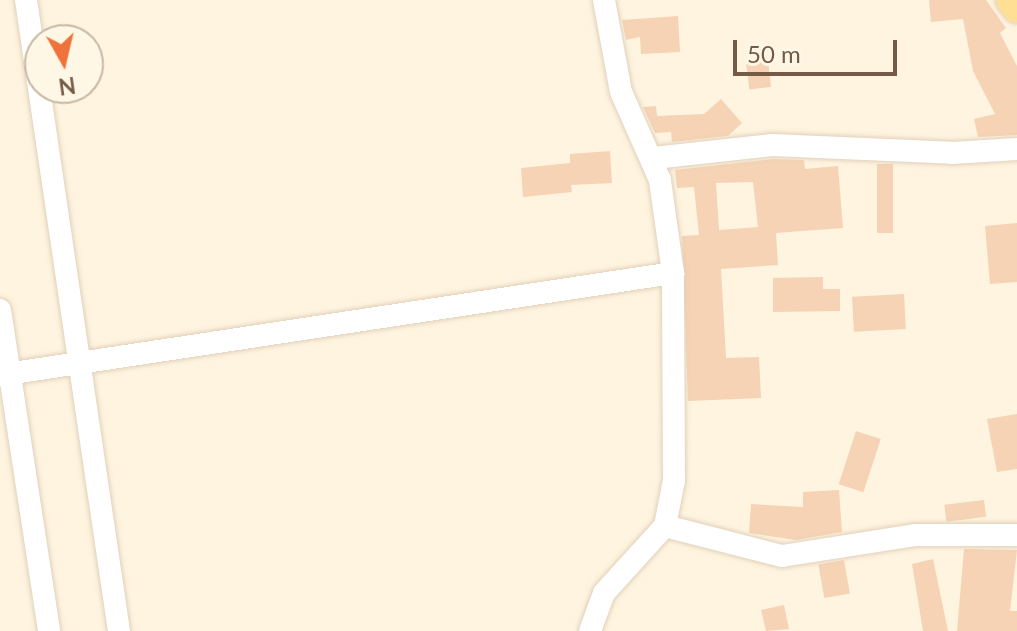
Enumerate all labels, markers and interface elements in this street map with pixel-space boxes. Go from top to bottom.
north arrow [24,24,104,104]
scale bar [737,24,901,74]
text: 50 m [747,39,801,68]
text: N [57,72,77,101]

